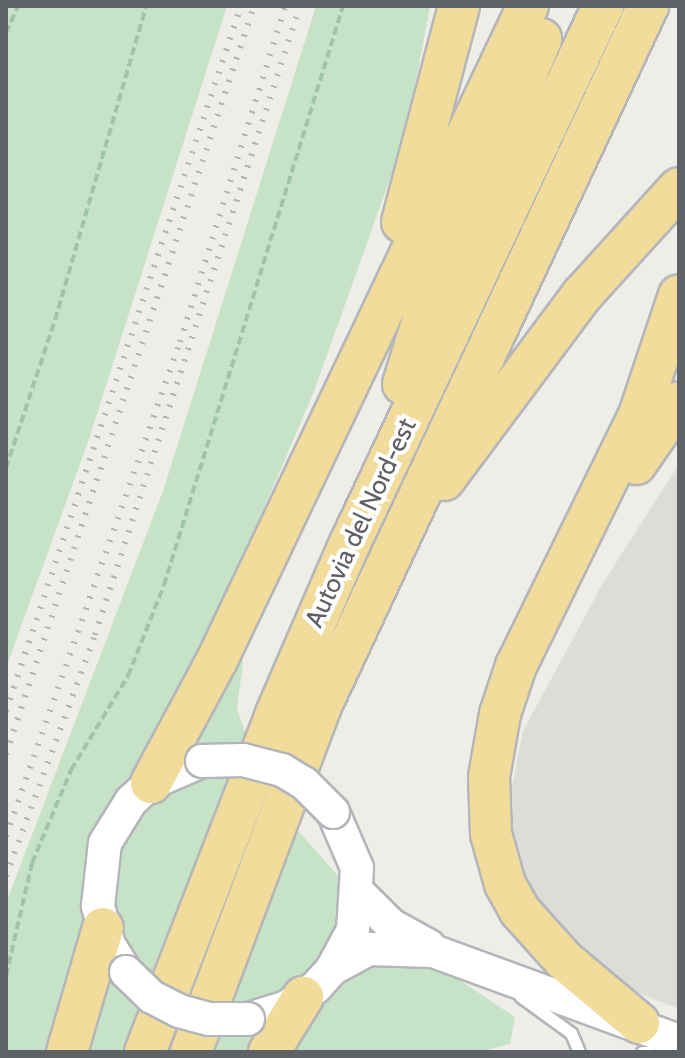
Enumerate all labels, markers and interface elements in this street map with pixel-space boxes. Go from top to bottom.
street label: Autovia del Nord-est [299,414,423,632]

